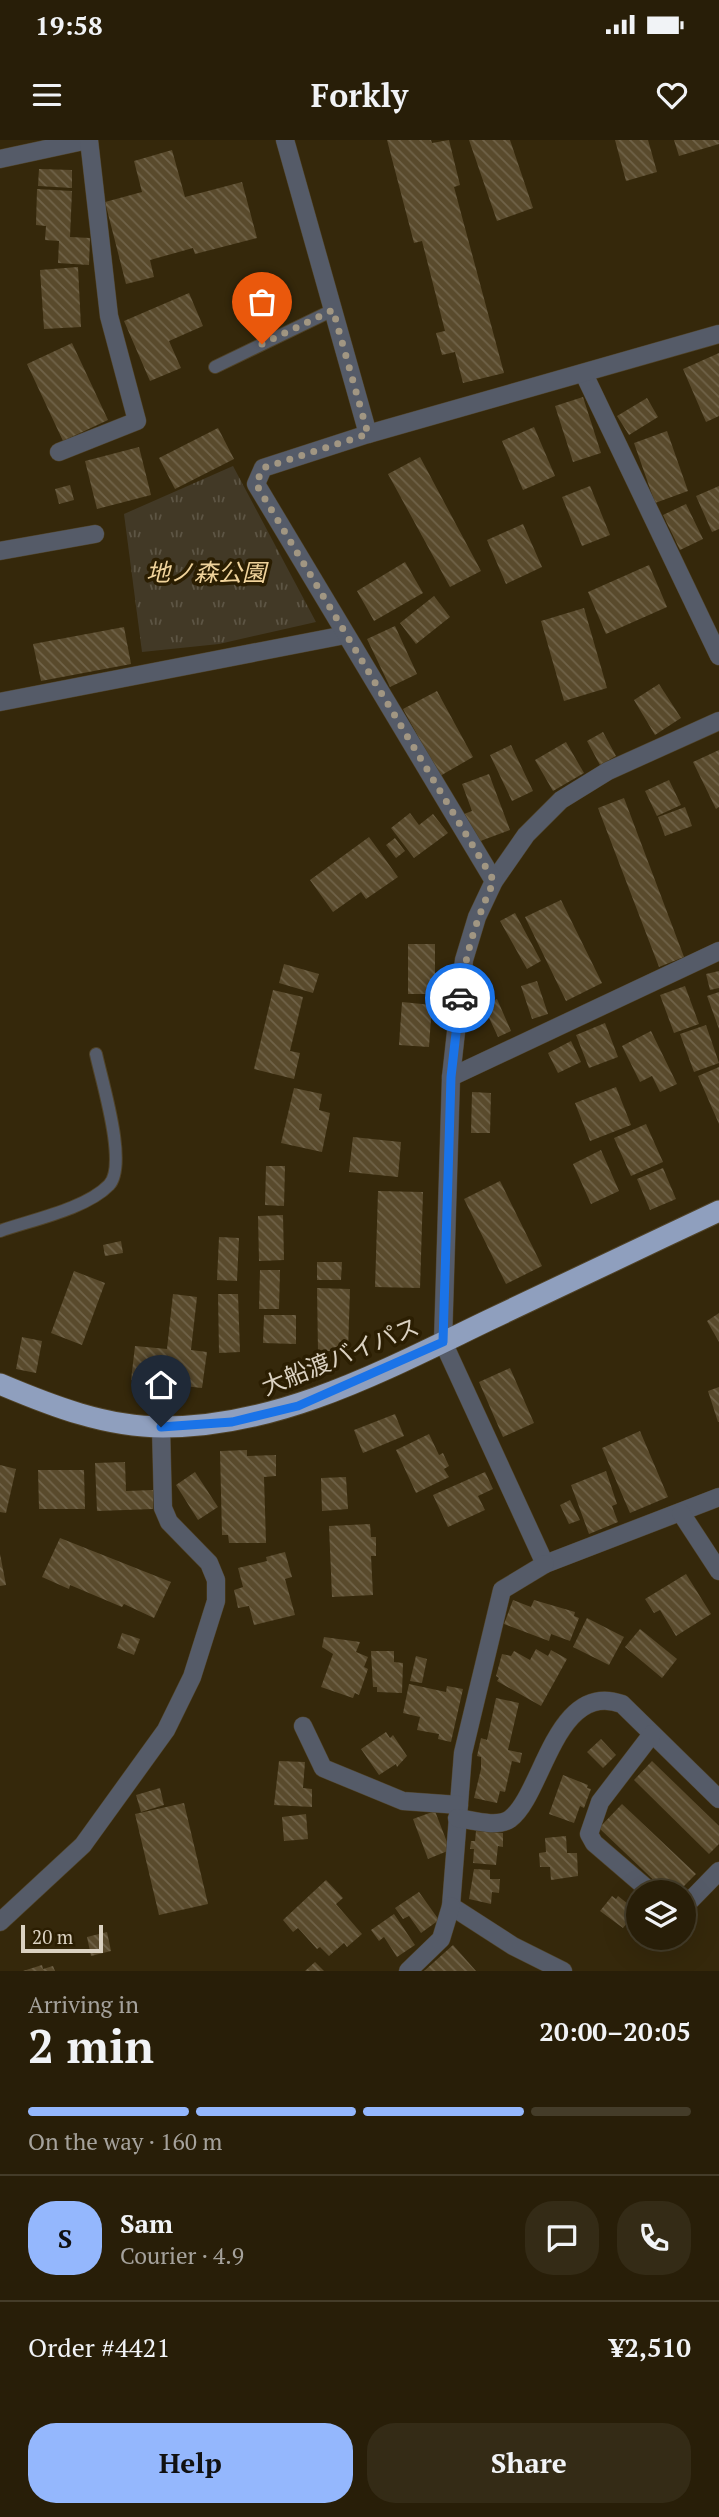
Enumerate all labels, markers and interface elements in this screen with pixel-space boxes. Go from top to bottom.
text: 19:58 [35,8,103,42]
text: Forkly [311,74,408,116]
icon: menu [28,76,66,114]
icon: heart [653,76,691,114]
pin [232,272,292,344]
icon: bag [243,283,281,321]
park label: 地ノ森公園 [146,556,269,588]
courier [425,963,495,1033]
icon: car [441,979,479,1017]
street label: 大船渡バイパス [256,1310,424,1402]
pin [131,1355,191,1427]
icon: home [142,1366,180,1404]
map controls [626,1880,696,1950]
button: layers [626,1880,696,1950]
scale bar [21,1922,103,1954]
text: 20 m [32,1924,73,1949]
text: Arriving in [28,1989,139,2020]
text: 20:00–20:05 [539,2014,691,2048]
text: 2 min [28,2015,154,2076]
text: On the way · 160 m [28,2126,222,2157]
button: chat [525,2201,599,2275]
button: phone [617,2201,691,2275]
text: Sam [120,2206,173,2240]
text: S [58,2221,72,2255]
text: Courier · 4.9 [120,2240,244,2271]
text: Order #4421 [28,2330,170,2364]
text: ¥2,510 [610,2330,691,2364]
button: Help [28,2423,353,2503]
button: Share [367,2423,691,2503]

